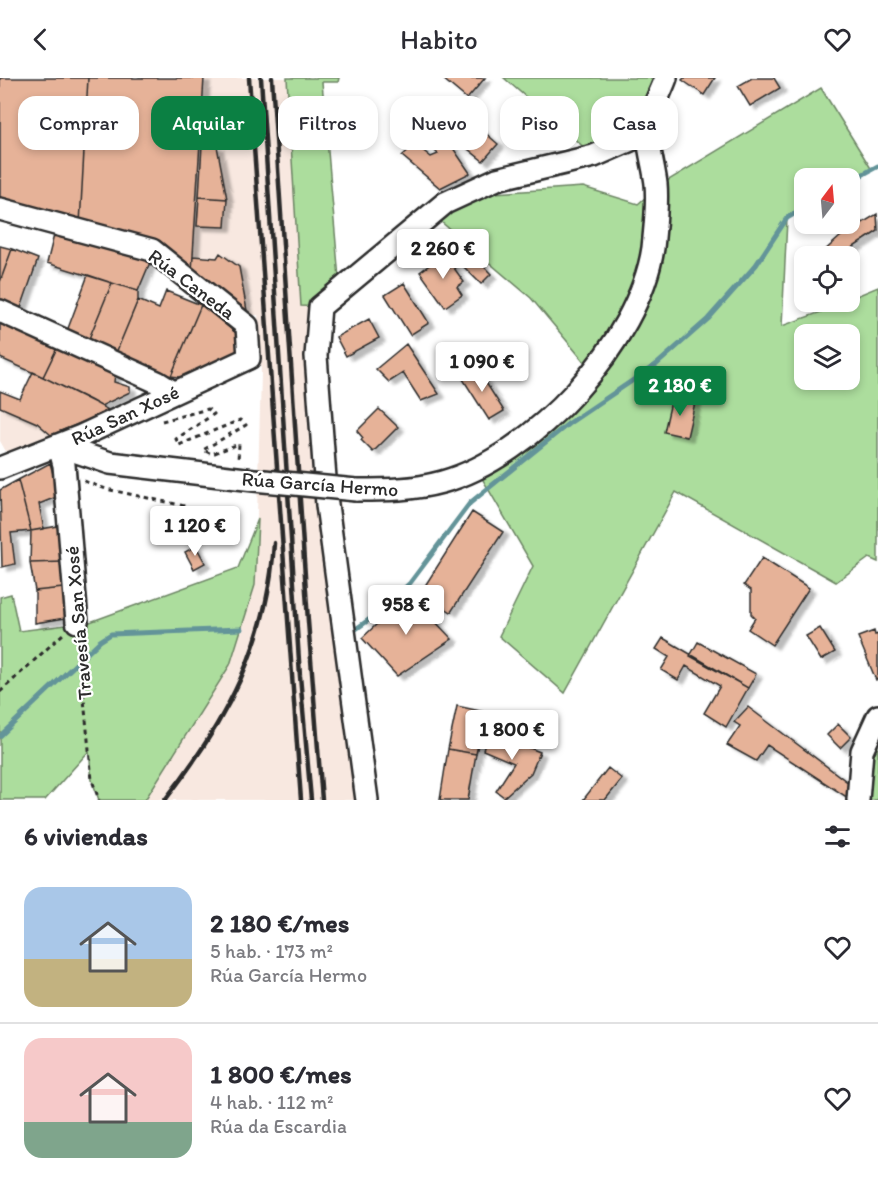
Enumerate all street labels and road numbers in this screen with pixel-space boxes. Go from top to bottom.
street label: Rúa Caneda [144,243,241,325]
street label: Rúa San Xosé [67,380,183,450]
street label: Rúa García Hermo [241,467,399,501]
street label: Travesía San Xosé [59,545,97,701]

